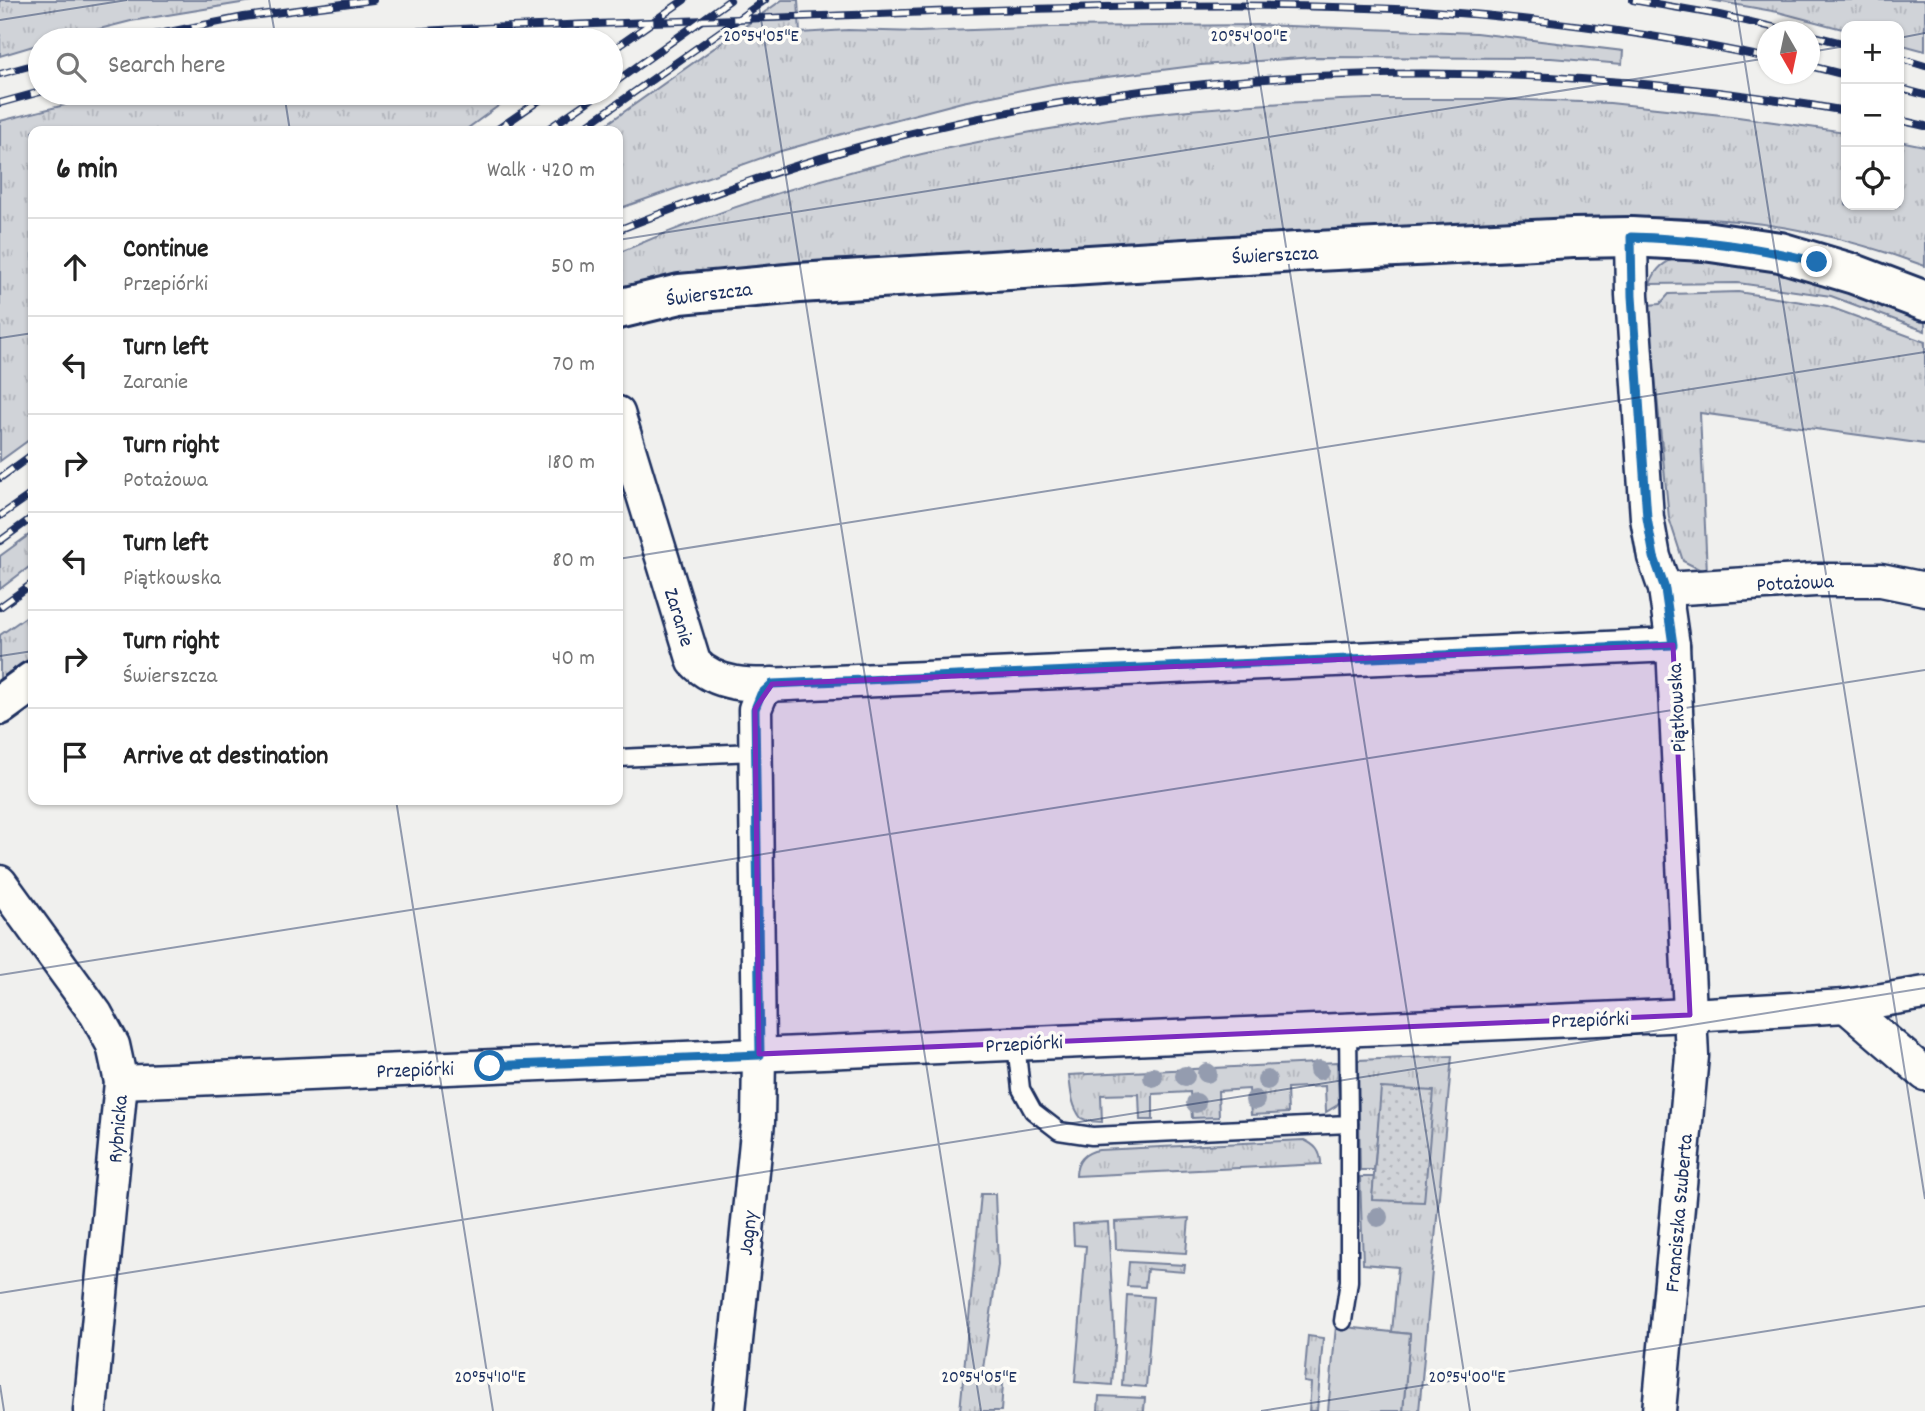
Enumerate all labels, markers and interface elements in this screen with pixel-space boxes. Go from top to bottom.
north arrow [1757,21,1820,84]
map controls [1841,21,1904,210]
button: + [1841,21,1904,84]
text: 20°54'05"E [723,25,799,50]
text: 20°54'00"E [1210,25,1288,50]
search box [28,28,623,105]
icon: search [52,48,90,86]
text: Search here [108,48,226,85]
button: − [1841,84,1904,147]
button: locate [1841,147,1904,210]
text: 6 min [56,150,118,193]
text: Walk · 420 m [487,155,595,188]
text: Continue [123,232,208,269]
street label: Świerszcza [1231,240,1320,274]
route end [1801,246,1832,277]
icon: ahead [56,248,94,286]
text: 50 m [551,251,595,284]
text: Przepiórki [123,269,208,302]
street label: Świerszcza [665,276,755,316]
text: Turn left [123,330,209,367]
icon: left [56,346,94,384]
text: 70 m [553,349,595,382]
text: Zaranie [123,367,188,400]
text: Turn right [123,428,220,465]
icon: right [56,444,94,482]
text: 180 m [547,447,595,480]
text: Potażowa [123,465,208,498]
text: Turn left [123,526,209,563]
icon: left [56,542,94,580]
text: 80 m [552,545,595,578]
text: Piątkowska [123,563,221,596]
street label: Potażowa [1756,568,1836,602]
street label: Zaranie [654,585,700,651]
text: Turn right [123,624,220,661]
icon: right [56,640,94,678]
text: 40 m [552,643,595,676]
text: Świerszcza [123,661,217,694]
street label: Piątkowska [1662,661,1696,753]
icon: arrive [56,738,94,776]
text: Arrive at destination [123,739,328,776]
street label: Przepiórki [1551,1006,1630,1038]
street label: Przepiórki [985,1029,1064,1063]
route start [474,1050,505,1081]
street label: Przepiórki [376,1056,455,1088]
street label: Rybnicka [102,1093,138,1165]
street label: Franciszka Szuberta [1659,1132,1703,1294]
street label: Jagny [733,1209,767,1257]
text: 20°54'10"E [454,1366,526,1391]
text: 20°54'05"E [941,1366,1017,1391]
text: 20°54'00"E [1428,1366,1506,1391]

